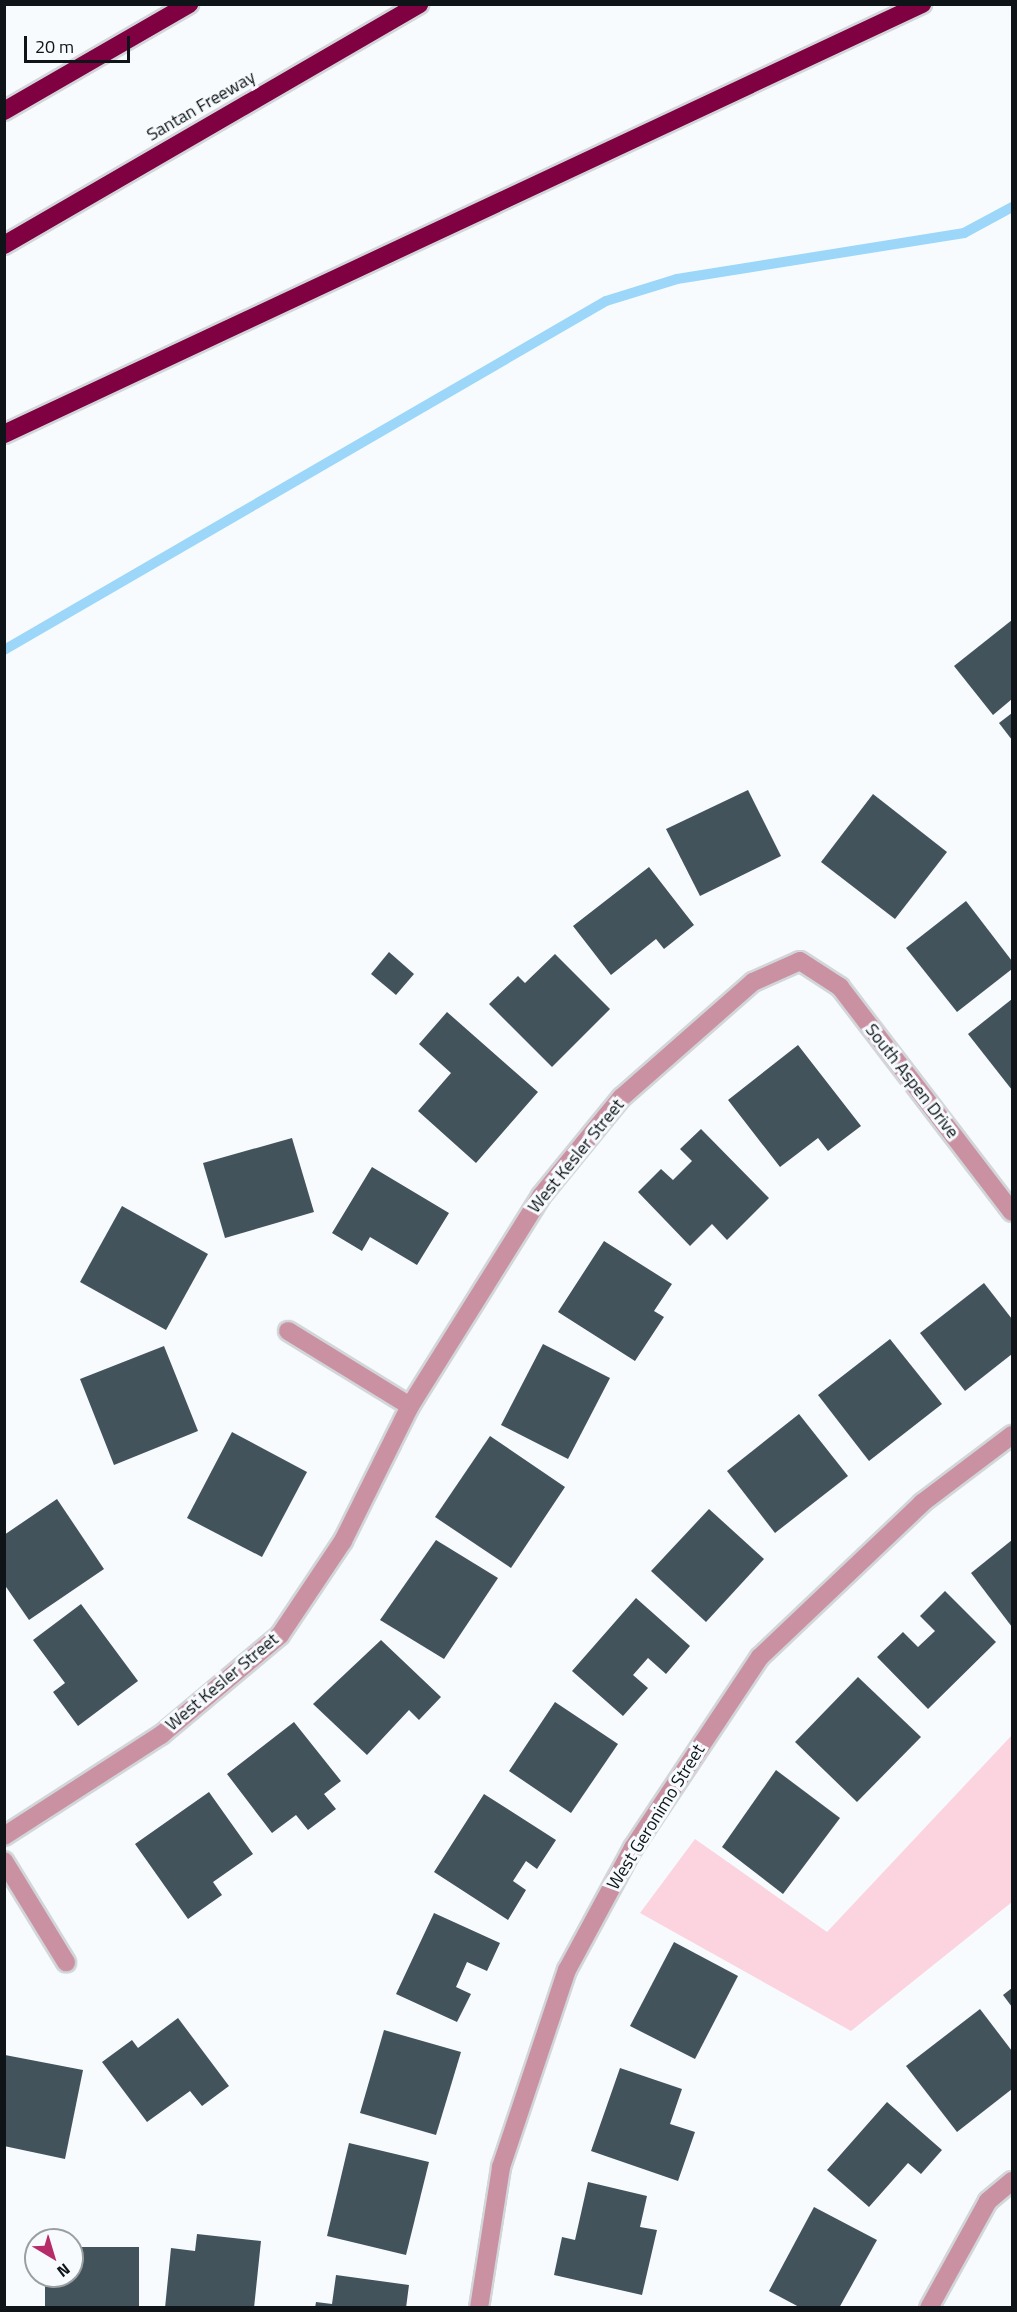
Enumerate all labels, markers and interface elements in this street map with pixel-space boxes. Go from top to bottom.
scale bar [27,24,134,62]
text: 20 m [35,33,74,60]
street label: Santan Freeway [143,66,259,146]
street label: South Aspen Drive [861,1019,963,1143]
street label: West Kesler Street [523,1095,629,1217]
street label: West Kesler Street [161,1629,283,1735]
street label: West Geronimo Street [602,1740,710,1894]
north arrow [24,2228,84,2288]
text: N [52,2258,76,2283]

